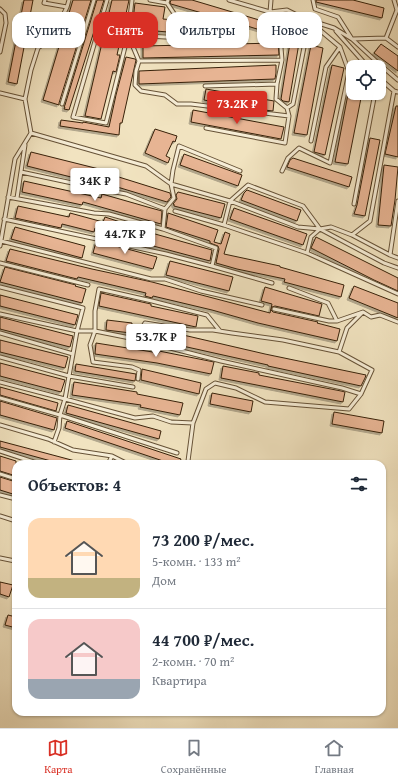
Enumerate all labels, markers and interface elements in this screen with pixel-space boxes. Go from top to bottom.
chip: Купить [12,12,85,48]
chip: Снять [93,12,158,48]
chip: Фильтры [166,12,249,48]
chip: Новое [257,12,322,48]
map controls [346,60,386,100]
button: locate [346,60,386,100]
pin: 73.2K ₽ [200,91,274,125]
text: 73.2K ₽ [216,94,258,113]
pin: 34K ₽ [67,168,123,202]
text: 34K ₽ [79,171,111,190]
pin: 44.7K ₽ [88,221,162,255]
text: 44.7K ₽ [104,224,146,243]
pin: 53.7K ₽ [119,324,193,358]
text: 53.7K ₽ [135,327,177,346]
text: Объектов: 4 [28,472,121,497]
icon: filters [348,473,370,495]
text: 73 200 ₽/мес. [152,527,254,552]
icon: home [60,534,108,582]
text: 5-комн. · 133 m² [152,552,241,571]
text: Дом [152,571,176,590]
text: 44 700 ₽/мес. [152,627,254,652]
icon: home [60,635,108,683]
text: 2-комн. · 70 m² [152,652,234,671]
text: Квартира [152,671,207,690]
tab: Карта [44,737,73,777]
tab: Сохранённые [161,737,226,777]
tab: Главная [315,737,354,777]

